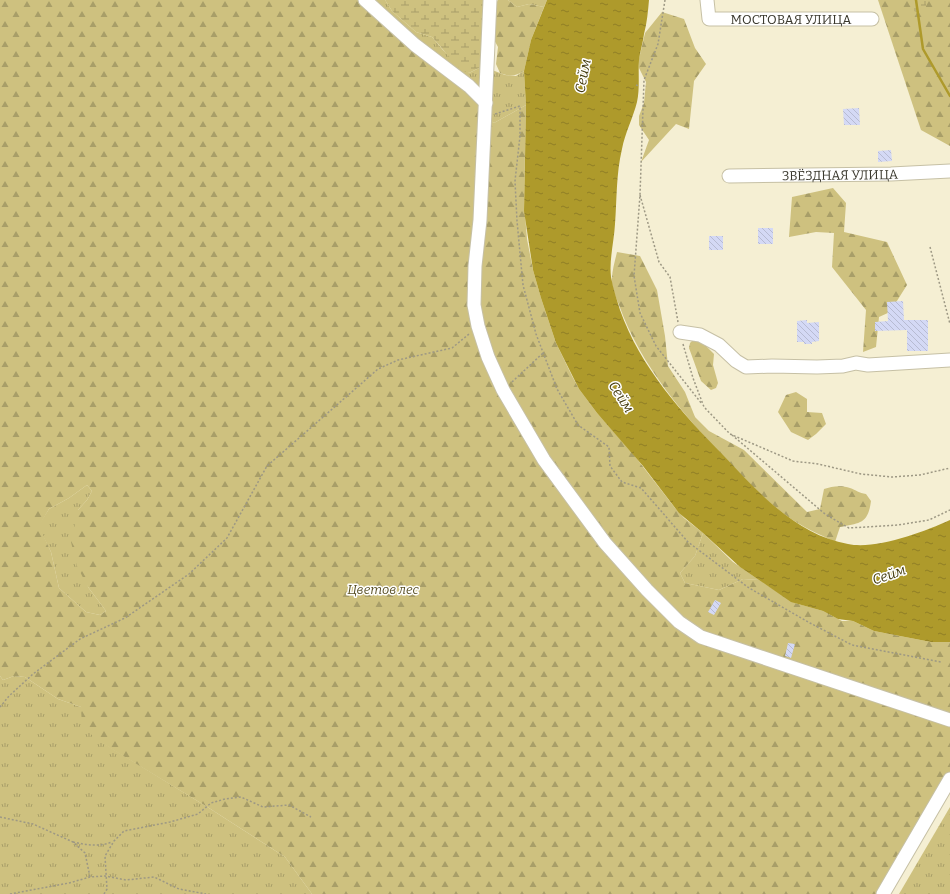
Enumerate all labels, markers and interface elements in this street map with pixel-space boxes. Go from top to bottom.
street label: МОСТОВАЯ УЛИЦА [730,12,852,27]
water label: Сейм [571,58,595,94]
street label: ЗВЁЗДНАЯ УЛИЦА [782,166,899,183]
water label: Сейм [605,378,637,416]
water label: Сейм [870,561,908,589]
park label: Цветов лес [347,582,420,597]

